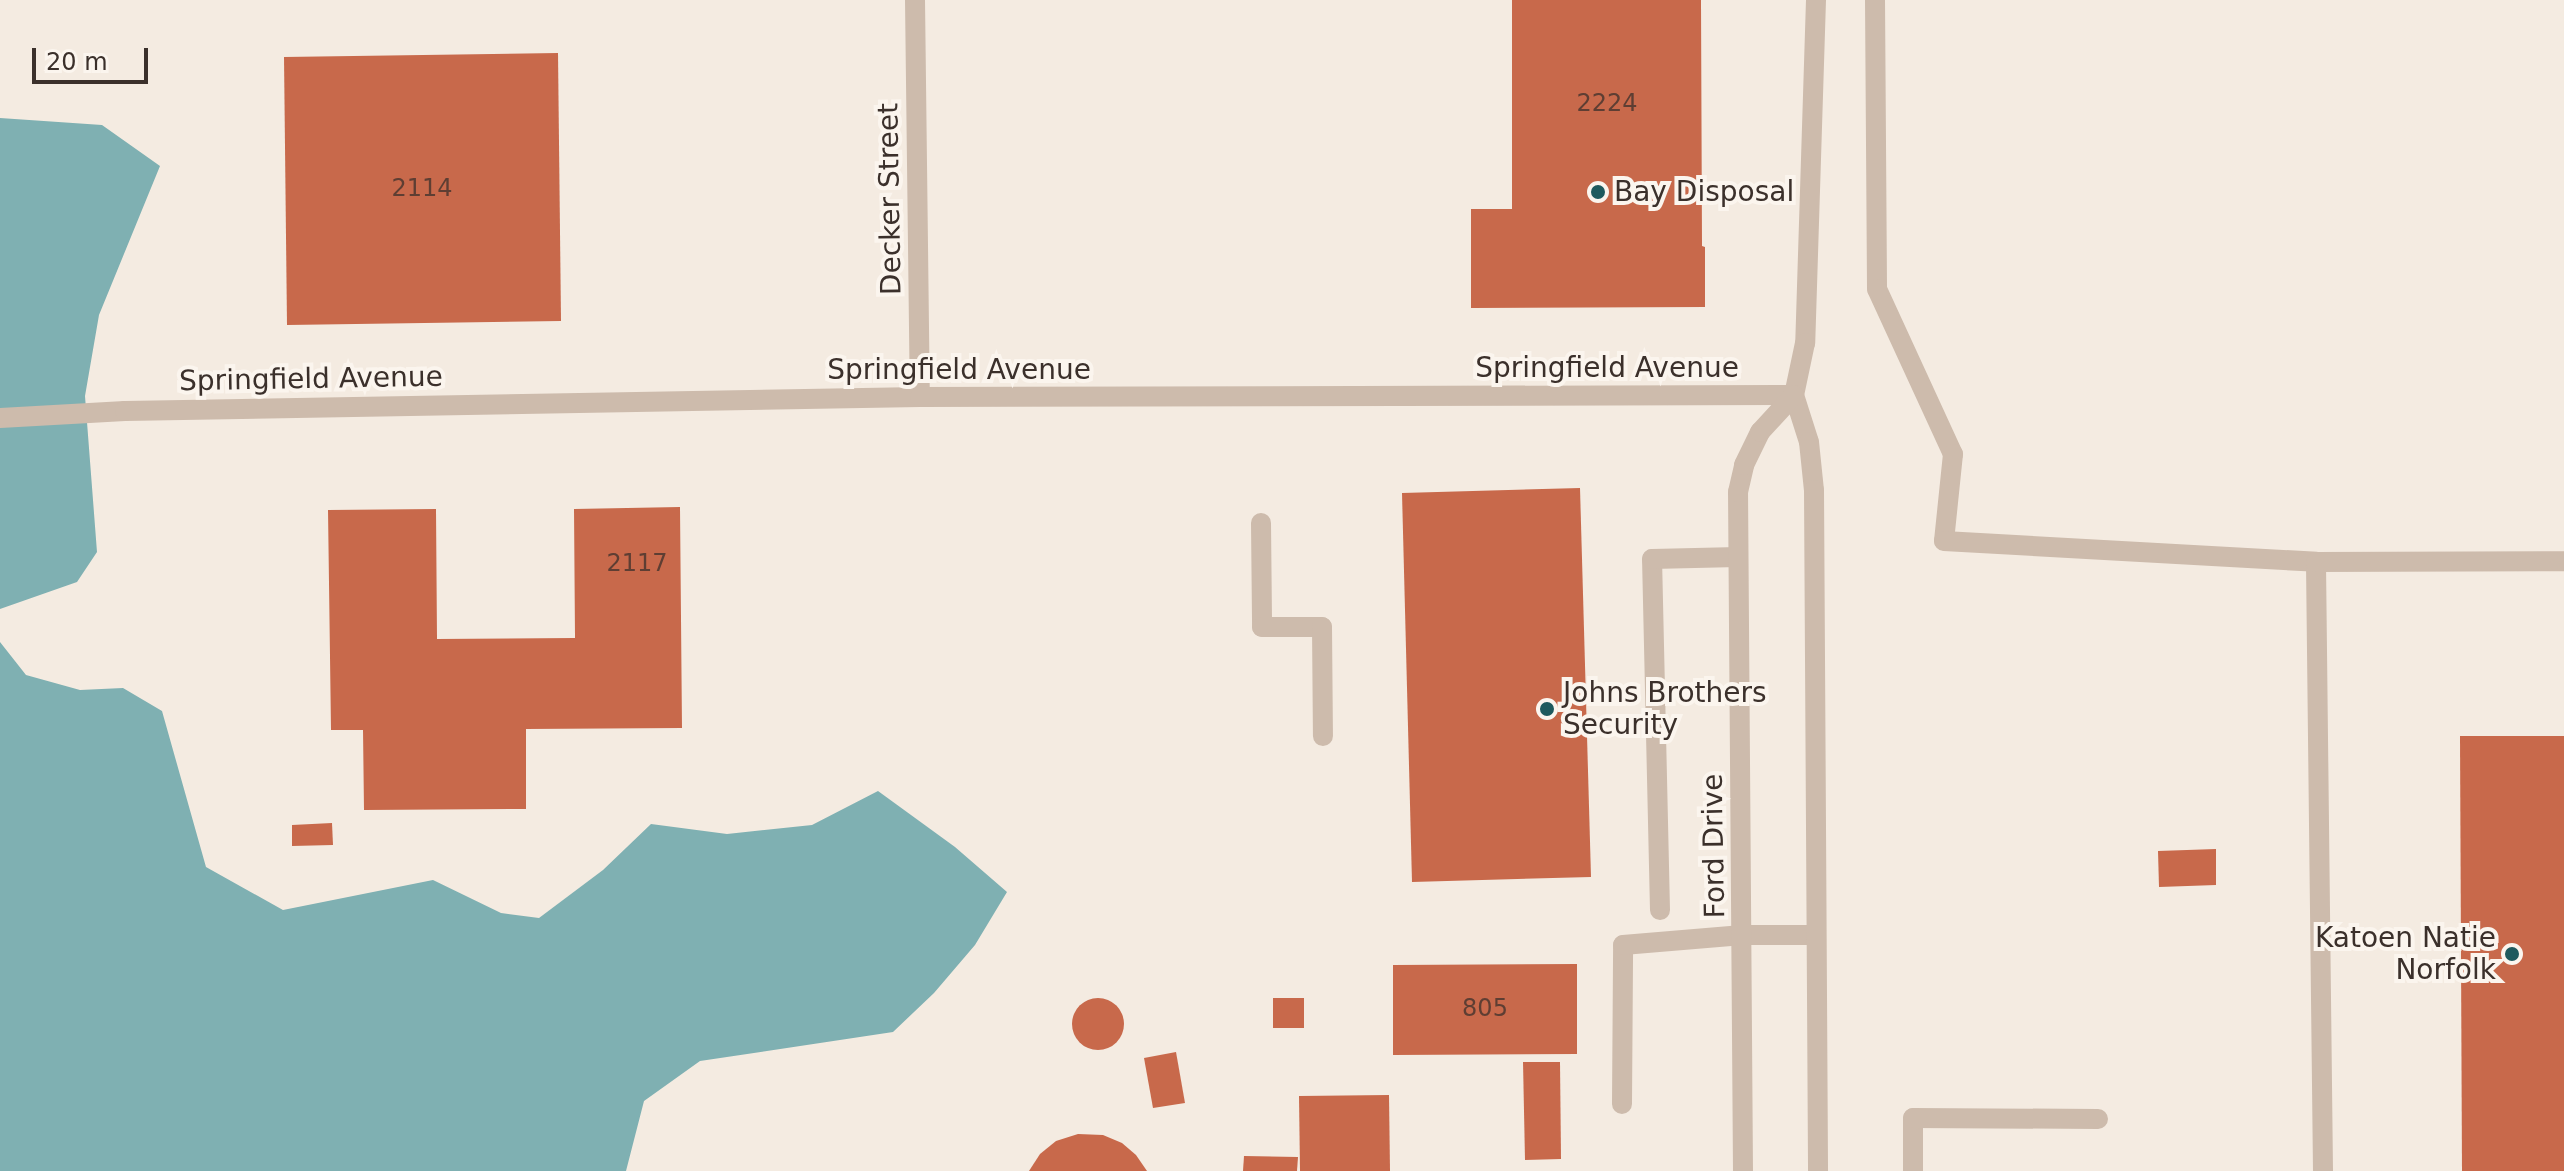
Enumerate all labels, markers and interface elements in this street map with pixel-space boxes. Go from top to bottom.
scale bar [36,32,152,82]
text: 20 m [46,48,108,76]
house number: 2224 [1576,90,1638,118]
street label: Decker Street [872,103,908,295]
house number: 2114 [391,175,453,203]
place label: Bay Disposal [1614,175,1794,209]
marker: Bay Disposal [1589,183,1607,201]
street label: Springfield Avenue [1475,351,1739,385]
street label: Springfield Avenue [827,353,1091,387]
street label: Springfield Avenue [179,360,443,398]
house number: 2117 [606,550,668,578]
place label: Johns Brothers Security [1563,676,1767,742]
marker: Johns Brothers Security [1538,700,1556,718]
street label: Ford Drive [1696,773,1732,919]
place label: Katoen Natie Norfolk [2315,921,2496,987]
marker: Katoen Natie Norfolk [2503,945,2521,963]
house number: 805 [1462,995,1508,1023]

